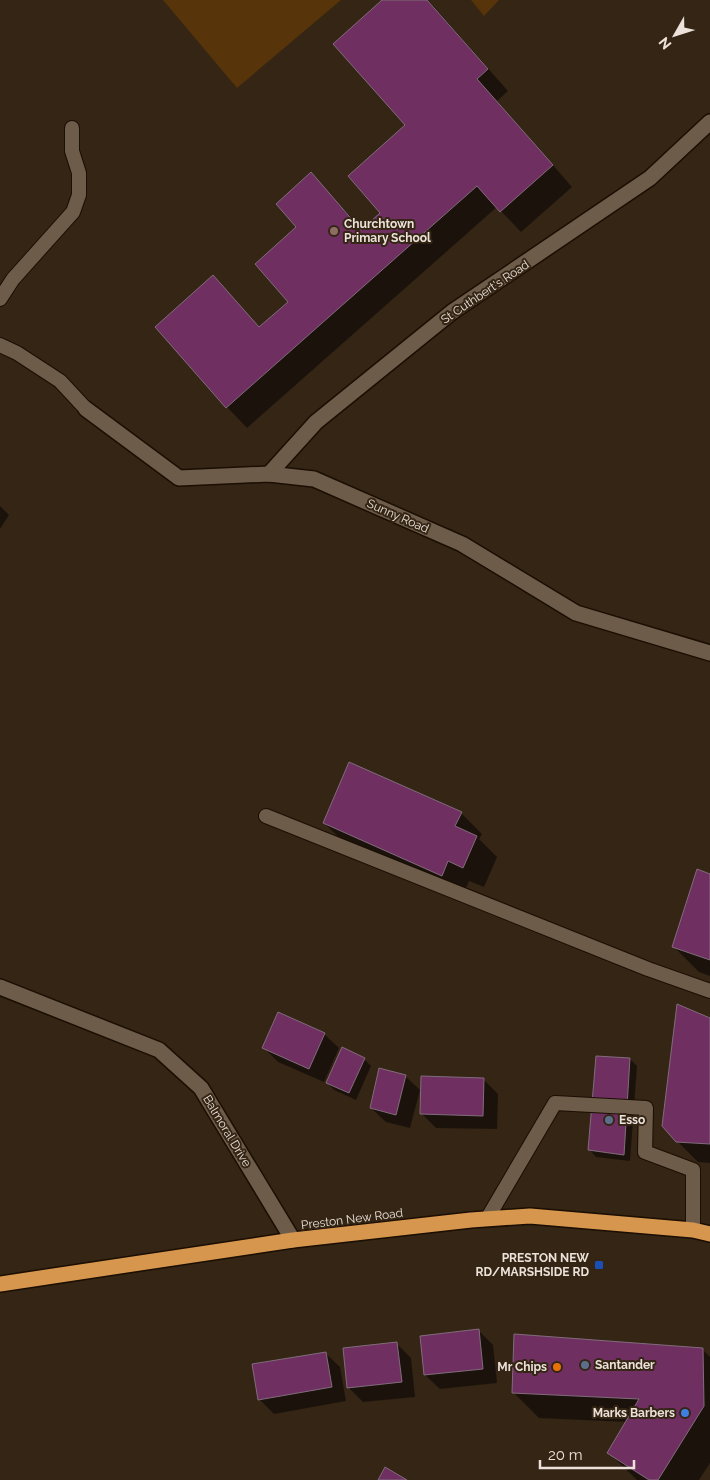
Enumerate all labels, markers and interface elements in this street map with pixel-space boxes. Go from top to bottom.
north arrow [650,10,700,60]
text: N [655,34,674,52]
place label: Churchtown Primary School [344,217,431,245]
marker: Churchtown Primary School [328,225,340,237]
street label: St Cuthbert's Road [438,257,532,327]
street label: Sunny Road [365,496,431,536]
street label: Balmoral Drive [200,1093,254,1169]
place label: Esso [619,1113,645,1127]
marker: Esso [603,1114,615,1126]
street label: Preston New Road [300,1206,404,1232]
place label: PRESTON NEW RD/MARSHSIDE RD [476,1251,589,1279]
marker: PRESTON NEW RD/MARSHSIDE RD [593,1259,605,1271]
place label: Santander [595,1358,655,1372]
marker: Santander [579,1359,591,1371]
place label: Mr Chips [497,1360,547,1374]
marker: Mr Chips [551,1361,563,1373]
place label: Marks Barbers [593,1406,675,1420]
marker: Marks Barbers [679,1407,691,1419]
scale bar [540,1438,634,1470]
text: 20 m [548,1446,583,1464]

